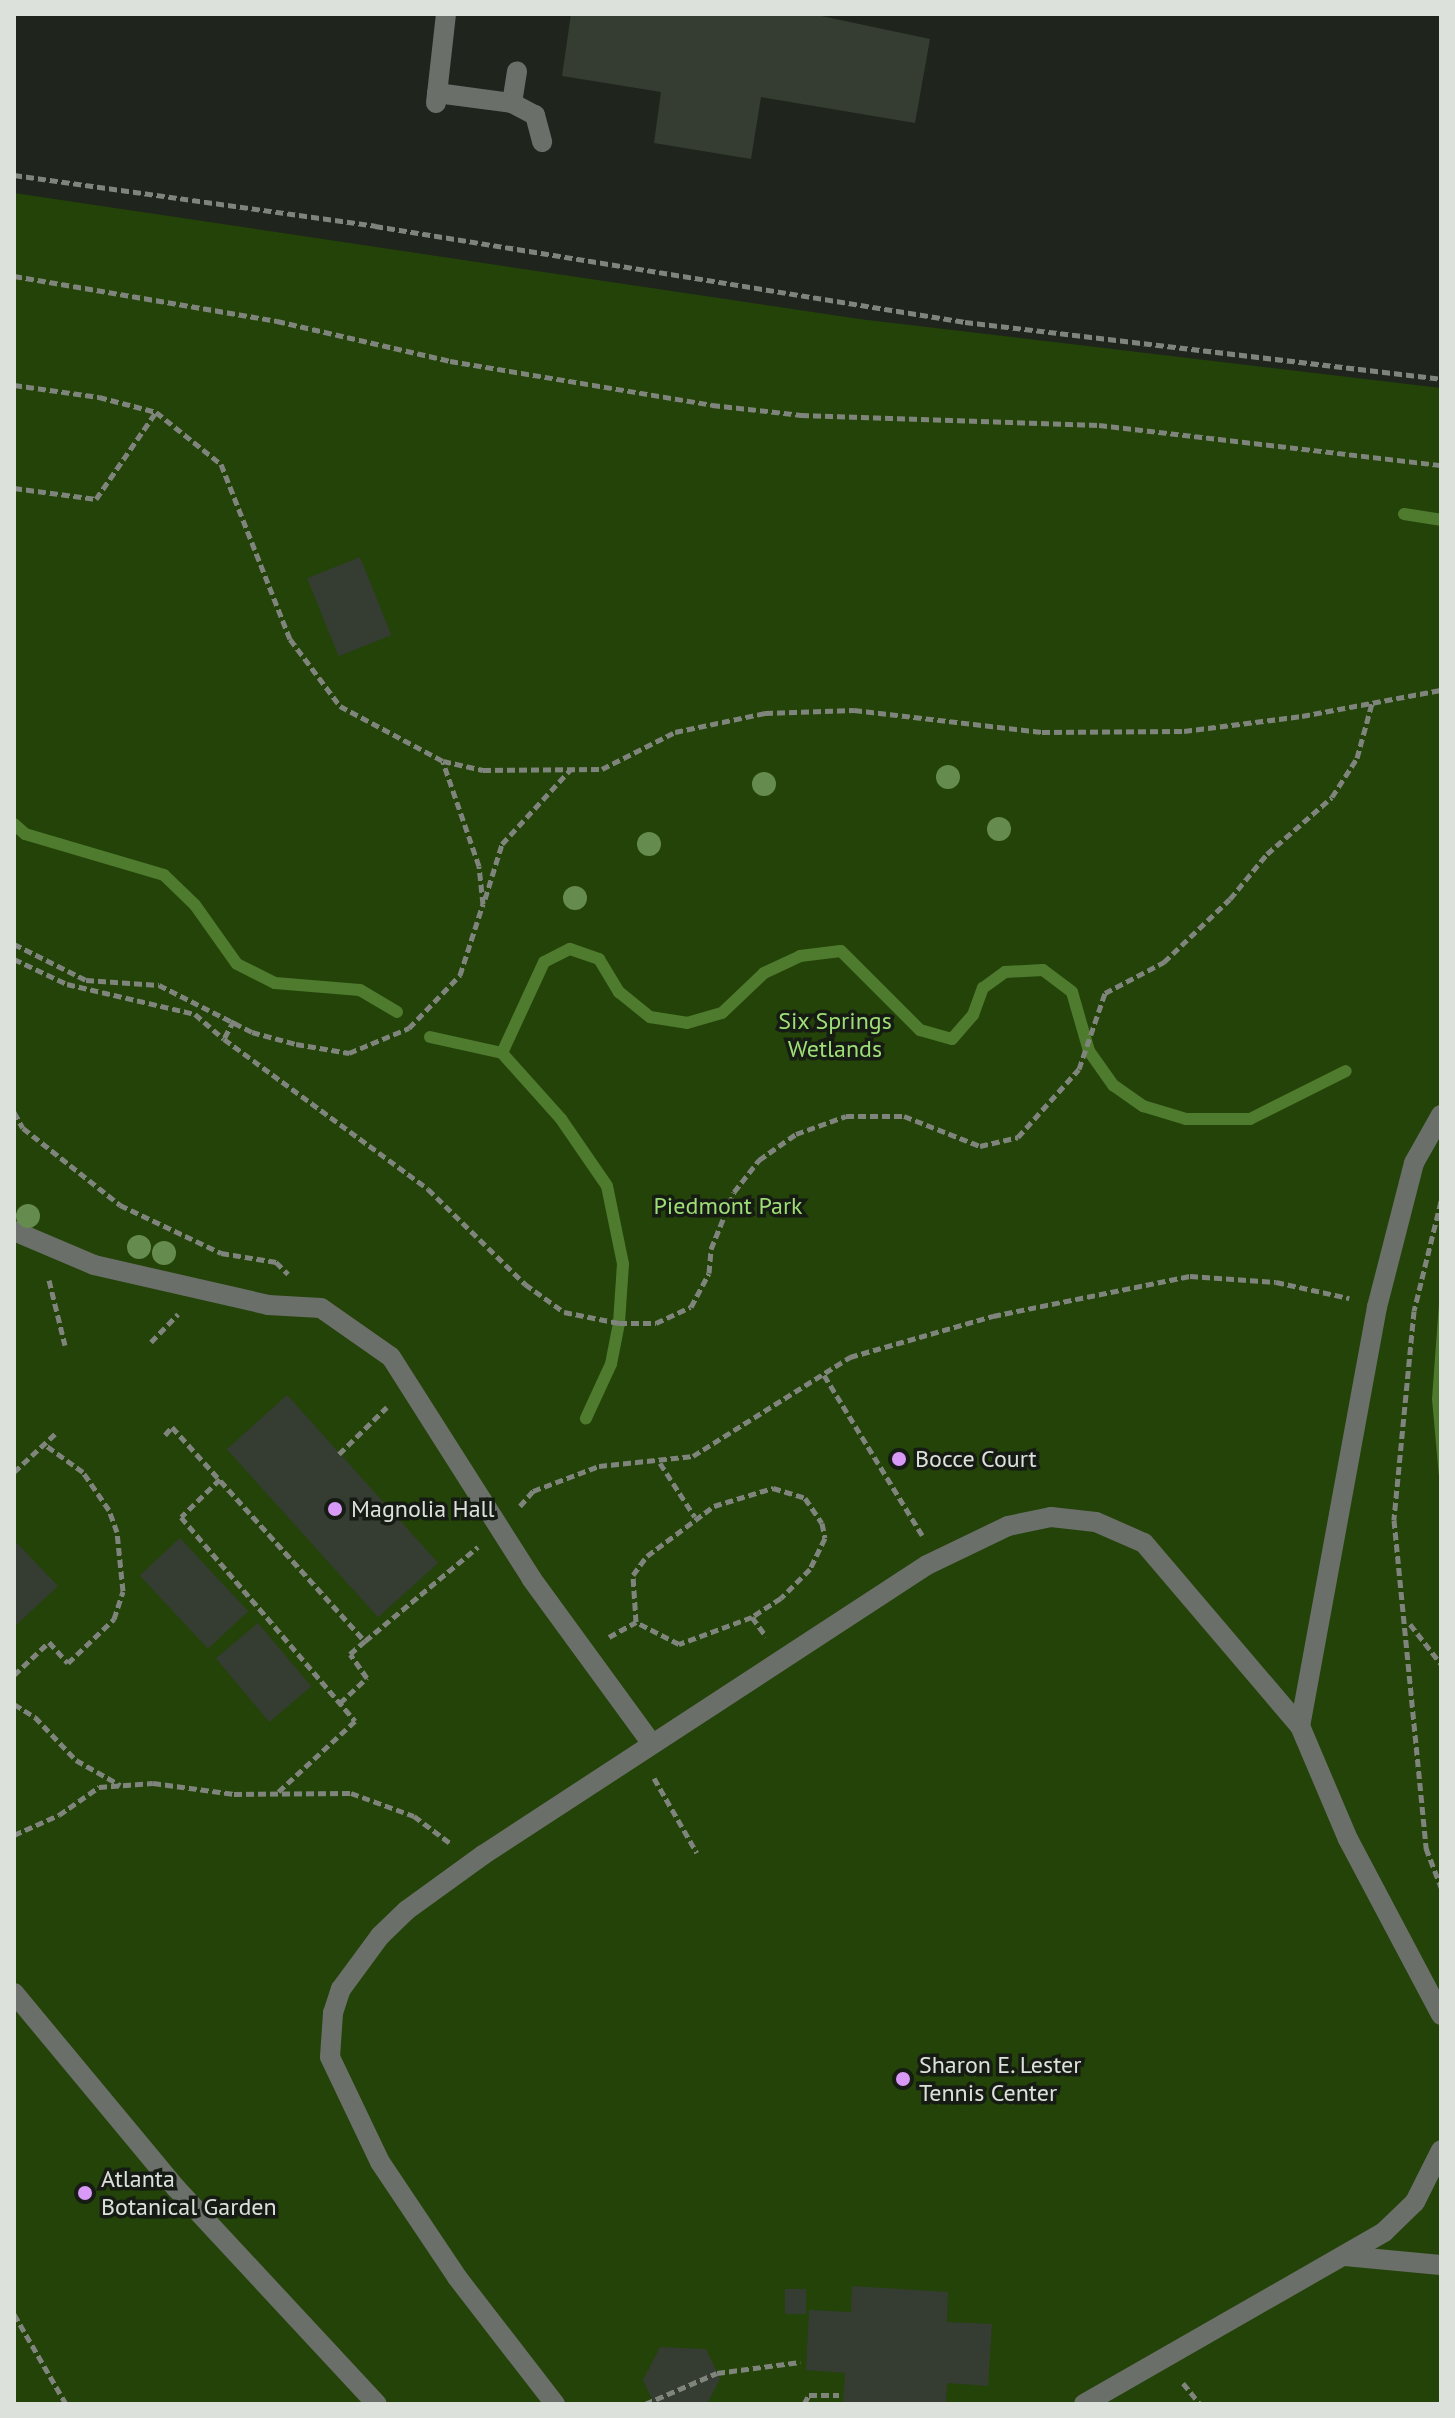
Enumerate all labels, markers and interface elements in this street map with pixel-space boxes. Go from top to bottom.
park label: Six Springs Wetlands [778,1007,892,1063]
park label: Piedmont Park [653,1192,803,1220]
place label: Bocce Court [915,1445,1037,1473]
marker: Bocce Court [890,1450,908,1468]
place label: Magnolia Hall [351,1495,495,1523]
marker: Magnolia Hall [326,1500,344,1518]
place label: Sharon E. Lester Tennis Center [919,2051,1083,2107]
marker: Sharon E. Lester Tennis Center [894,2070,912,2088]
place label: Atlanta Botanical Garden [101,2165,277,2221]
marker: Atlanta Botanical Garden [76,2184,94,2202]

